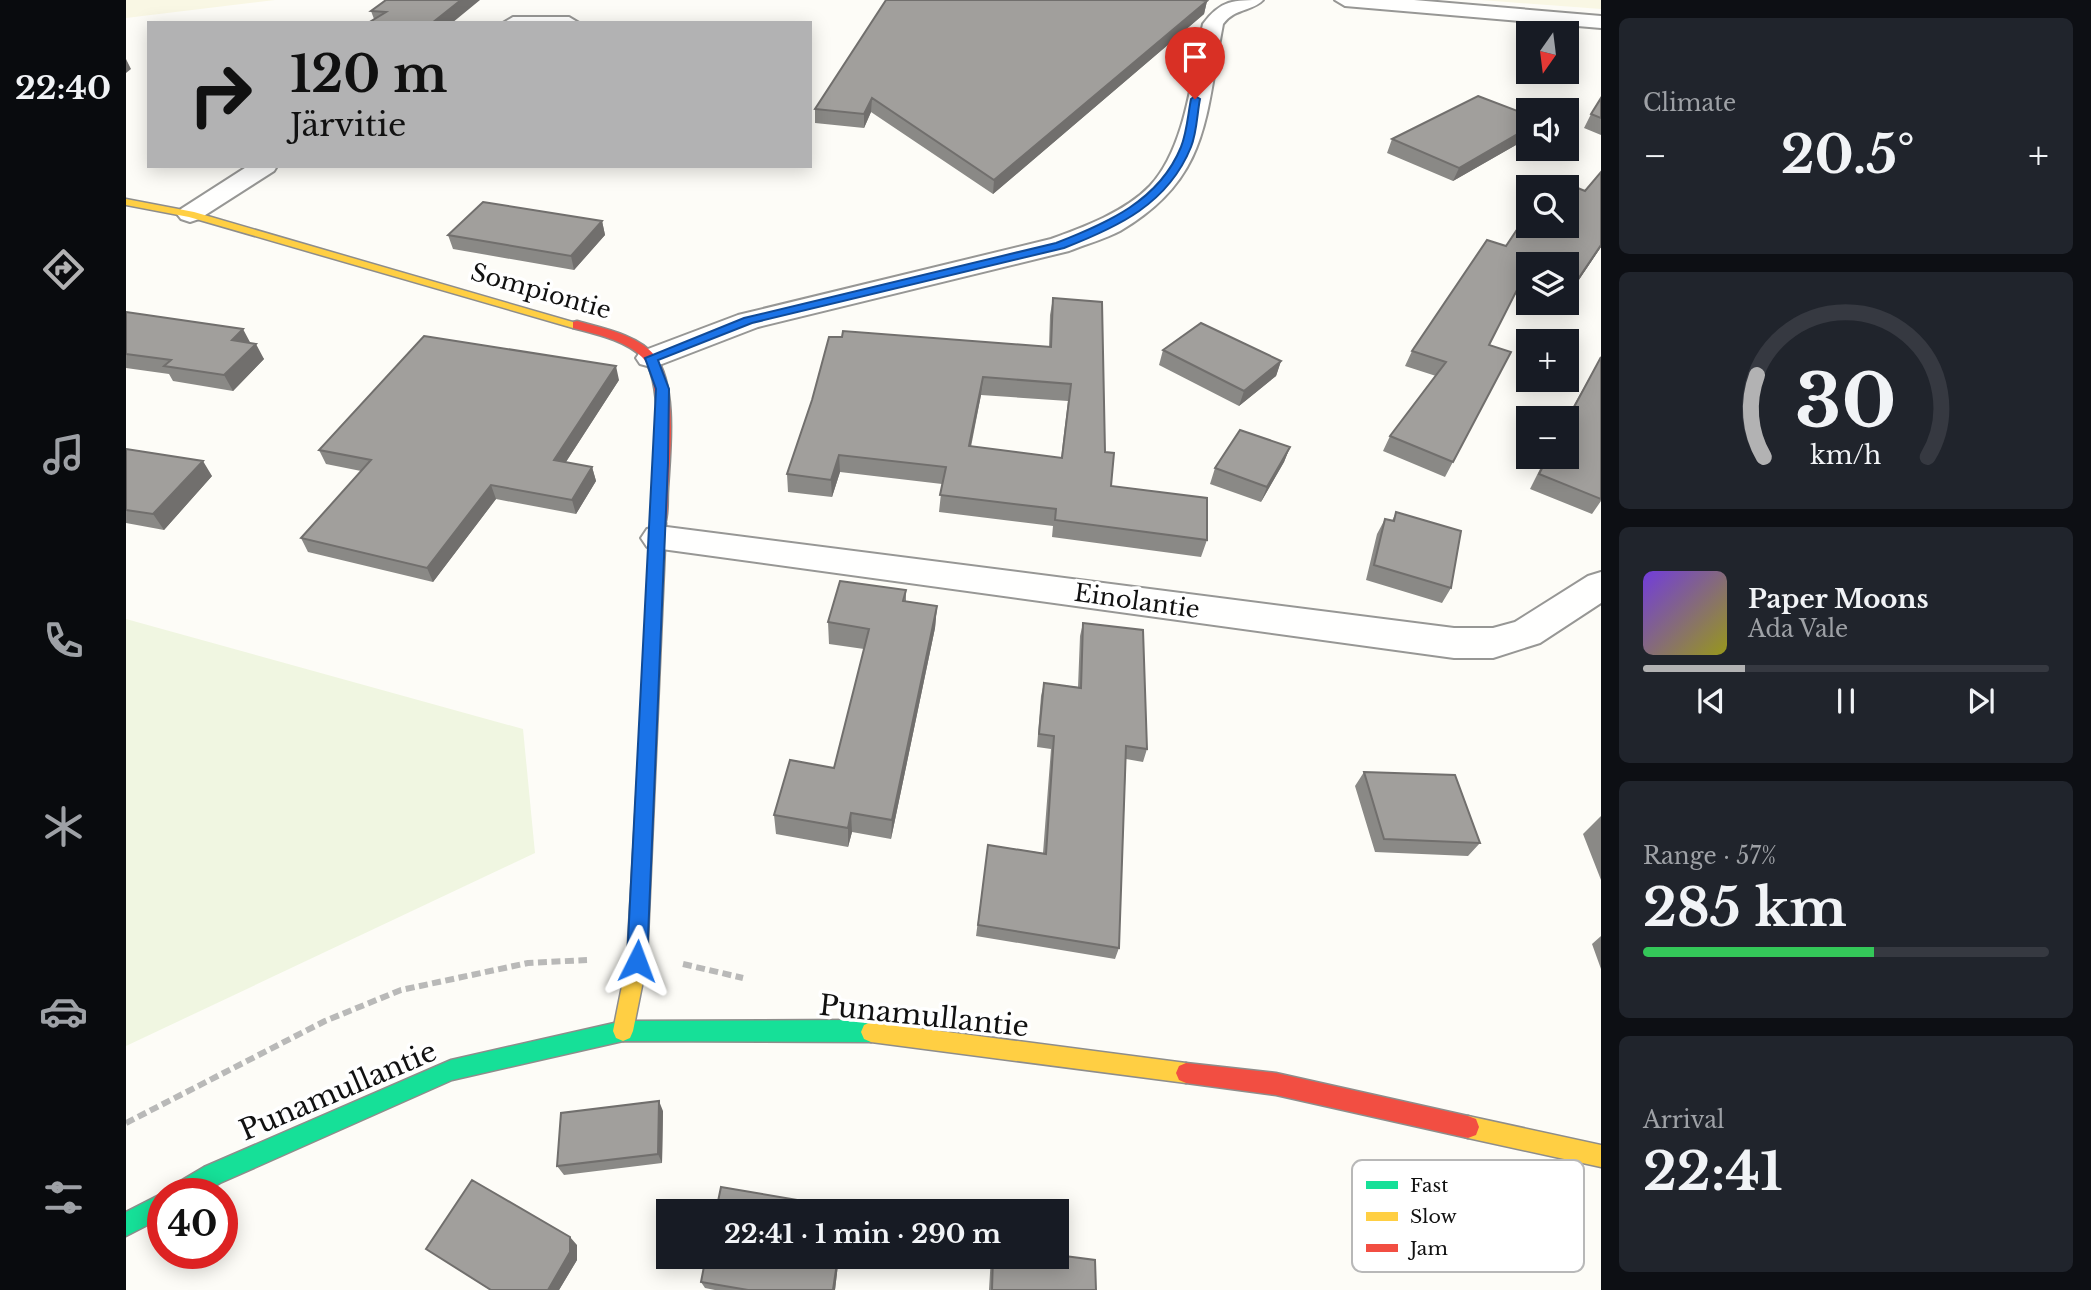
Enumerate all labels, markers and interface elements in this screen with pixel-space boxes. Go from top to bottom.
north arrow [1516,21,1578,84]
map controls [1516,21,1579,469]
pin [1165,27,1225,99]
icon: arrive [1176,38,1214,76]
text: 120 m [290,44,448,105]
icon: right [175,49,266,140]
text: 22:40 [15,68,111,108]
text: Climate [1643,89,1736,117]
button: sound [1516,98,1579,161]
text: Järvitie [290,105,406,145]
text: 20.5° [1781,123,1915,187]
text: − [1643,132,1667,179]
text: + [2028,132,2049,179]
button: search [1516,175,1579,238]
icon: directions [39,245,88,294]
button: layers [1516,252,1579,315]
street label: Sompiontie [467,257,615,325]
button: + [1516,329,1579,392]
text: 30 [1795,356,1897,447]
button: − [1516,406,1579,469]
icon: music [39,430,88,479]
text: km/h [1811,439,1881,470]
street label: Einolantie [1072,578,1202,624]
text: Paper Moons [1748,583,1929,615]
text: Ada Vale [1748,615,1848,643]
icon: phone [39,616,88,665]
icon: previous [1692,682,1730,720]
icon: pause [1827,682,1865,720]
icon: next [1962,682,2000,720]
icon: climate [39,802,88,851]
text: Range · 57% [1643,842,1776,870]
text: 285 km [1643,876,1847,940]
position arrow [600,924,674,998]
icon: car [39,987,88,1036]
street label: Punamullantie [817,988,1031,1044]
street label: Punamullantie [234,1034,442,1148]
text: Arrival [1643,1106,1724,1134]
text: 22:41 [1643,1140,1783,1204]
legend [1352,1160,1584,1272]
icon: filters [39,1173,88,1222]
text: Fast [1410,1174,1449,1197]
speed limit sign: 40 [147,1178,238,1269]
text: Slow [1410,1205,1457,1228]
text: 22:41 · 1 min · 290 m [724,1218,1001,1250]
text: Jam [1407,1237,1448,1260]

